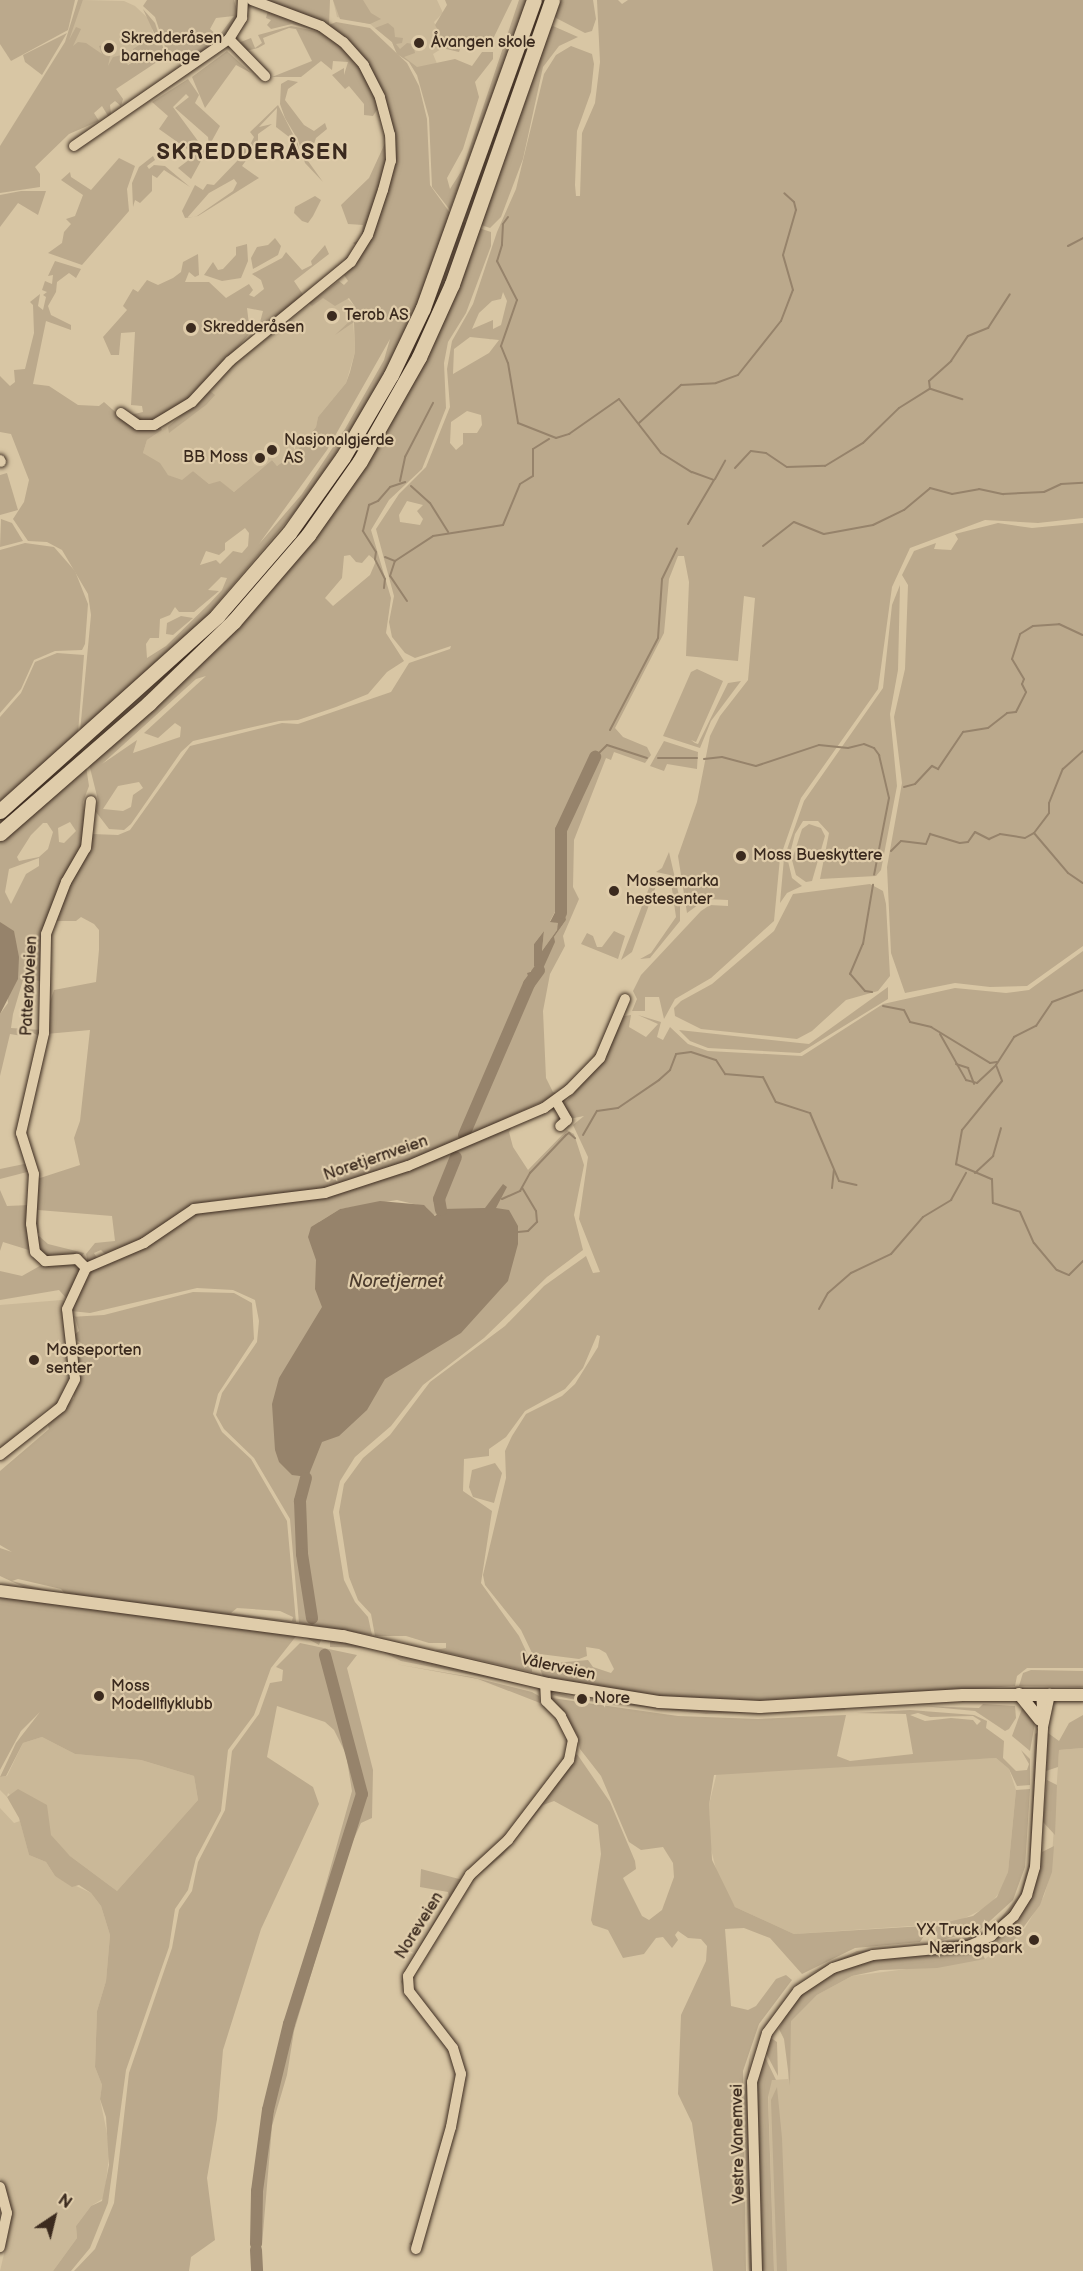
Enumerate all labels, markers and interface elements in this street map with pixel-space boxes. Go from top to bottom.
place label: Skredderåsen barnehage [121,29,222,67]
place label: Åvangen skole [431,33,536,53]
marker: Åvangen skole [412,36,426,50]
marker: Skredderåsen barnehage [102,41,116,55]
district label: SKREDDERÅSEN [156,140,350,166]
place label: Terob AS [344,306,409,326]
marker: Terob AS [325,309,339,323]
place label: Skredderåsen [203,318,304,338]
marker: Skredderåsen [184,321,198,335]
place label: Nasjonalgjerde AS [284,431,394,469]
marker: Nasjonalgjerde AS [265,443,279,457]
place label: BB Moss [183,448,248,468]
marker: BB Moss [253,451,267,465]
place label: Moss Bueskyttere [753,846,883,866]
marker: Moss Bueskyttere [734,849,748,863]
place label: Mossemarka hestesenter [626,872,719,910]
marker: Mossemarka hestesenter [607,884,621,898]
street label: Patterødveien [18,935,42,1037]
street label: Noretjernveien [321,1132,431,1186]
water label: Noretjernet [349,1271,443,1293]
place label: Mosseporten senter [46,1341,141,1379]
marker: Mosseporten senter [27,1353,41,1367]
street label: Vålerveien [519,1651,597,1685]
place label: Moss Modellflyklubb [111,1677,213,1715]
marker: Moss Modellflyklubb [92,1689,106,1703]
place label: Nore [594,1689,630,1709]
marker: Nore [575,1692,589,1706]
street label: Noreveien [392,1889,448,1963]
place label: YX Truck Moss Næringspark [916,1921,1022,1959]
marker: YX Truck Moss Næringspark [1027,1933,1041,1947]
street label: Vestre Vanemvei [728,2084,750,2204]
north arrow [24,2187,84,2247]
text: N [54,2191,75,2213]

